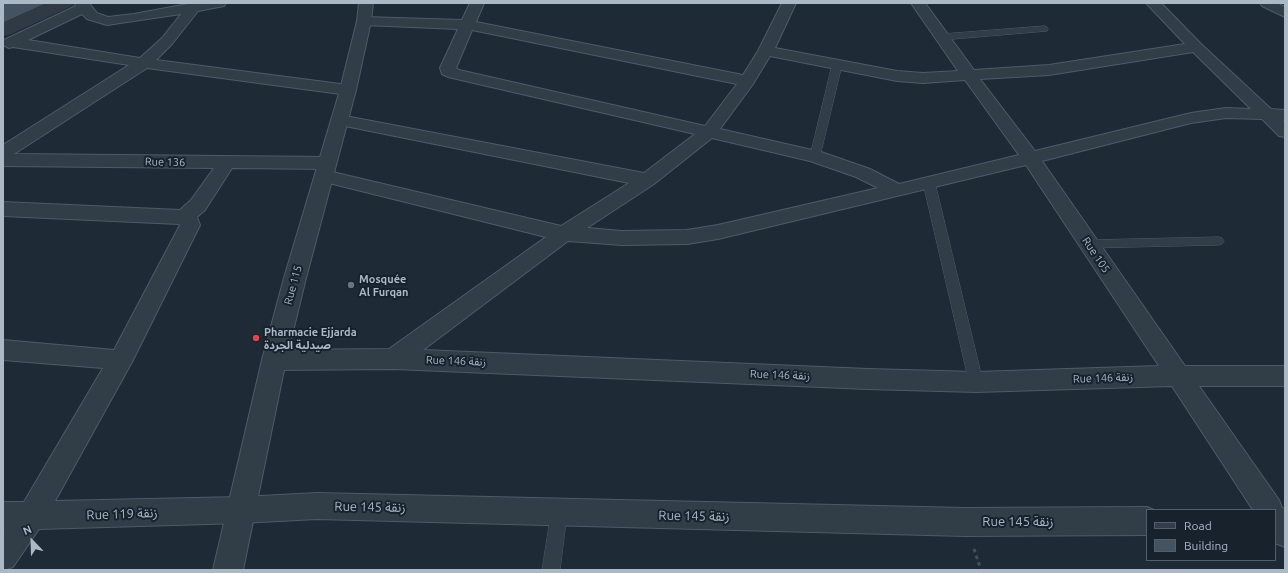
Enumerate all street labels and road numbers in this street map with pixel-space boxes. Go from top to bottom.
street label: Rue 136 [145,155,185,169]
street label: Rue 105 [1079,235,1113,275]
street label: Rue 115 [281,264,305,306]
street label: Rue 146 زنقة [426,353,486,369]
street label: Rue 146 زنقة [750,367,810,383]
street label: Rue 146 زنقة [1073,370,1133,386]
street label: Rue 145 زنقة [334,499,406,515]
street label: Rue 119 زنقة [86,505,158,523]
street label: Rue 145 زنقة [658,508,730,524]
street label: Rue 145 زنقة [982,514,1054,530]

